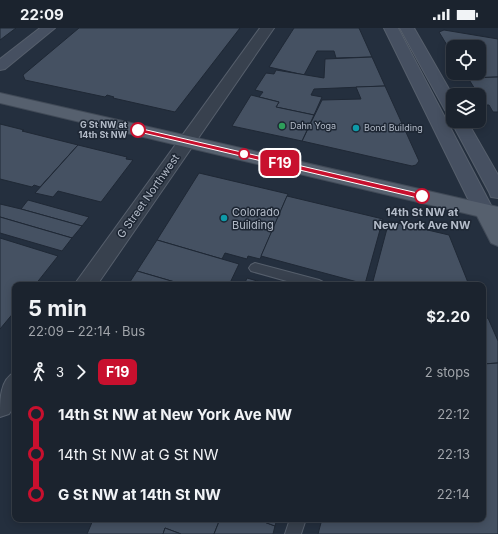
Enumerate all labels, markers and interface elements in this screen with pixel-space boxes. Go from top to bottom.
text: 22:09 [20,5,64,24]
map controls [446,40,486,128]
button: locate [446,40,486,80]
button: layers [446,88,486,128]
place label: G St NW at 14th St NW [78,119,128,140]
place label: Dahn Yoga [290,120,336,131]
marker: Dahn Yoga [277,121,287,131]
marker: G St NW at 14th St NW [130,122,146,138]
place label: Bond Building [364,122,423,133]
marker: Bond Building [351,123,361,133]
unlabelled marker [238,148,250,160]
line badge: F19 [257,150,303,176]
street label: G Street Northwest [114,151,182,241]
text: F19 [268,154,292,171]
marker: 14th St NW at New York Ave NW [414,188,430,204]
place label: Colorado Building [232,205,280,232]
place label: 14th St NW at New York Ave NW [374,205,471,232]
marker: Colorado Building [219,213,229,223]
text: 5 min [28,295,87,321]
text: $2.20 [426,307,470,326]
text: 22:09 – 22:14 · Bus [28,323,145,339]
icon: walk [28,361,50,383]
icon: forward [70,361,92,383]
text: F19 [106,363,129,380]
text: 3 [56,364,64,380]
text: 2 stops [425,364,470,380]
text: 14th St NW at New York Ave NW [58,405,292,424]
text: 22:12 [437,406,470,422]
text: 14th St NW at G St NW [58,445,219,464]
text: 22:13 [437,446,470,462]
text: G St NW at 14th St NW [58,485,221,504]
text: 22:14 [437,486,470,502]

